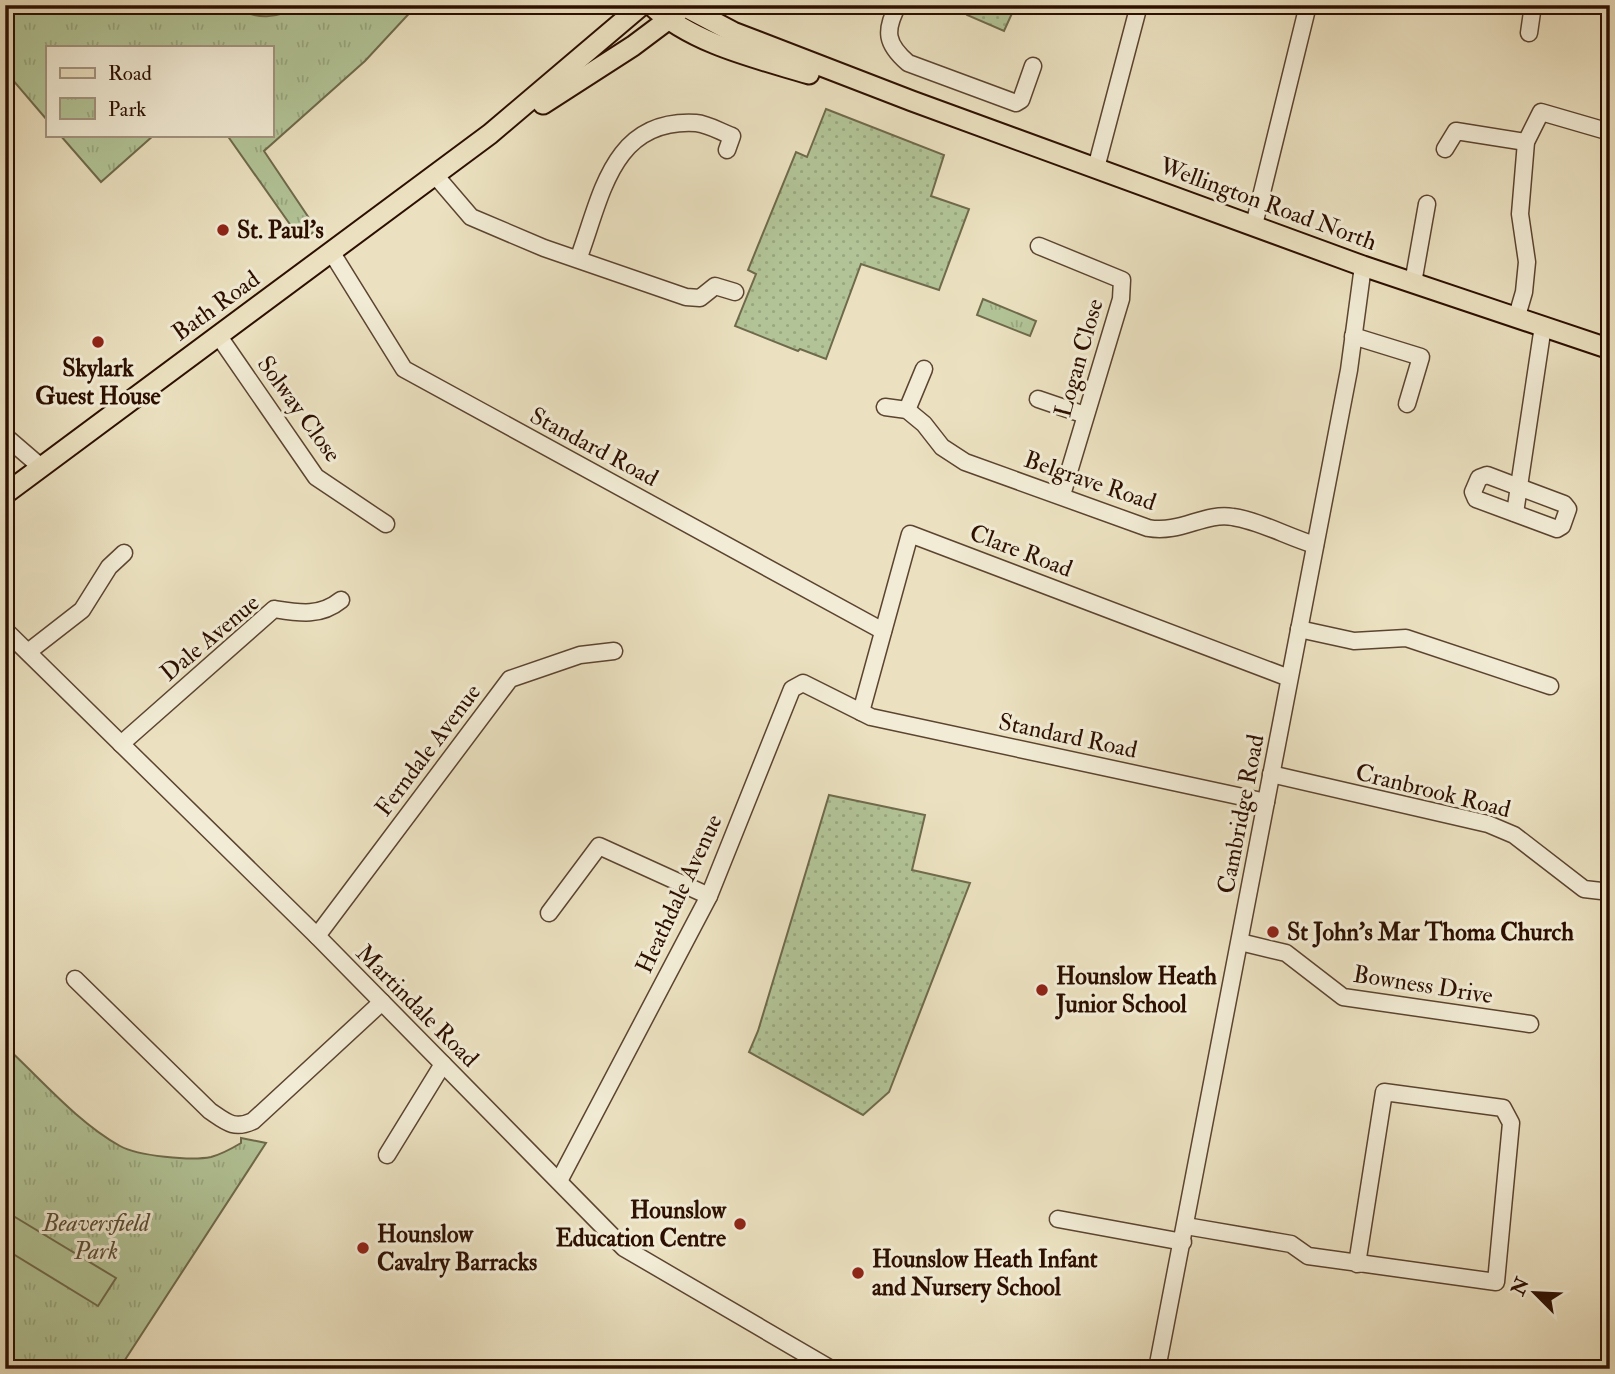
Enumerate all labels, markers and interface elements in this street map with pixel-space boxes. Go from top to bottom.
legend [46,46,273,136]
text: Road [108,60,153,87]
text: Park [108,96,146,123]
street label: Wellington Road North [1154,150,1381,258]
place label: St. Paul's [237,215,324,246]
marker: St. Paul's [215,222,231,238]
street label: Bath Road [166,264,266,348]
street label: Logan Close [1047,295,1111,421]
marker: Skylark Guest House [90,334,106,350]
street label: Solway Close [250,350,348,468]
place label: Skylark Guest House [35,353,161,412]
street label: Standard Road [525,400,664,494]
street label: Belgrave Road [1020,444,1160,518]
street label: Clare Road [965,517,1077,585]
street label: Dale Avenue [154,588,266,688]
street label: Ferndale Avenue [368,678,488,822]
street label: Standard Road [996,706,1140,766]
street label: Cambridge Road [1210,732,1272,896]
street label: Cranbrook Road [1352,757,1514,825]
street label: Heathdale Avenue [629,810,729,978]
place label: St John's Mar Thoma Church [1287,917,1574,948]
marker: St John's Mar Thoma Church [1265,924,1281,940]
street label: Martindale Road [349,938,485,1074]
street label: Bowness Drive [1351,959,1495,1011]
place label: Hounslow Heath Junior School [1055,961,1217,1020]
marker: Hounslow Heath Junior School [1034,982,1050,998]
place label: Hounslow Education Centre [555,1195,727,1254]
park label: Beaversfield Park [42,1208,151,1267]
marker: Hounslow Education Centre [732,1216,748,1232]
place label: Hounslow Cavalry Barracks [377,1219,537,1278]
marker: Hounslow Cavalry Barracks [355,1240,371,1256]
place label: Hounslow Heath Infant and Nursery School [872,1244,1098,1303]
north arrow [1500,1258,1570,1328]
marker: Hounslow Heath Infant and Nursery School [850,1265,866,1281]
text: N [1506,1273,1535,1300]

